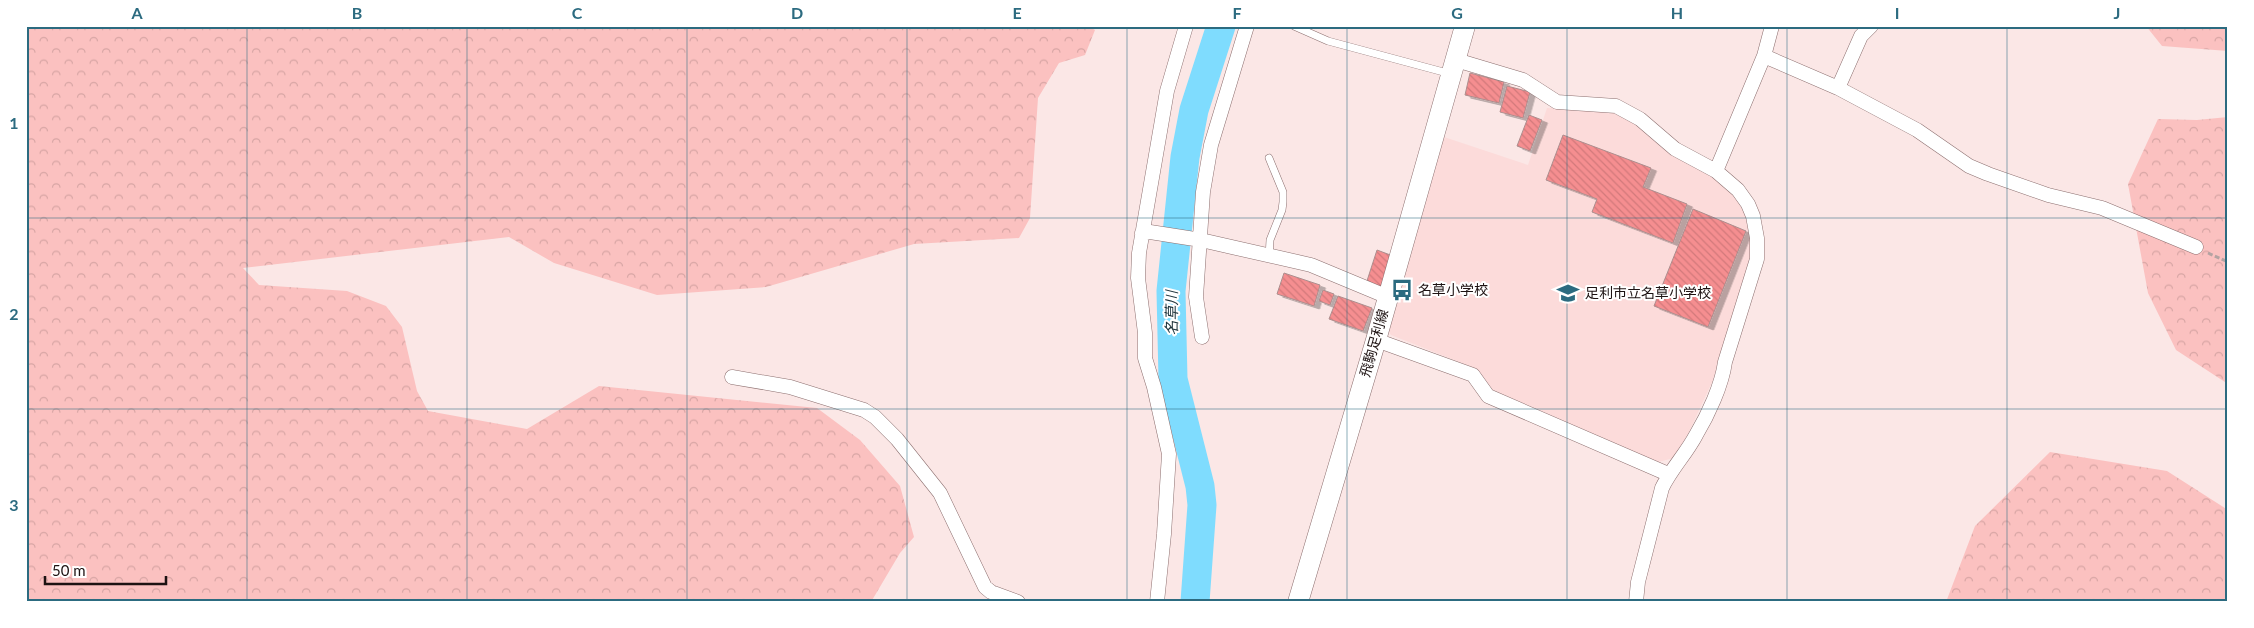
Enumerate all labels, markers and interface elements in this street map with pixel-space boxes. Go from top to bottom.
text: A [130,3,143,22]
text: B [352,3,362,22]
text: C [572,3,583,22]
text: D [791,3,803,22]
text: E [1012,3,1022,22]
text: F [1232,3,1242,22]
text: G [1451,3,1463,22]
text: H [1671,3,1683,22]
text: I [1895,3,1899,22]
text: J [2114,3,2120,22]
text: 1 [9,113,19,132]
bus stop icon: 名草小学校 [1389,277,1415,303]
school or university icon: 足利市立名草小学校 [1555,280,1581,306]
place label: 名草小学校 [1418,281,1488,298]
place label: 足利市立名草小学校 [1585,284,1711,301]
water label: 名草川 [1162,289,1180,336]
text: 2 [9,304,19,323]
street label: 飛駒足利線 [1356,307,1391,379]
text: 3 [9,495,19,514]
scale bar [45,553,166,585]
text: 50 m [52,561,86,579]

